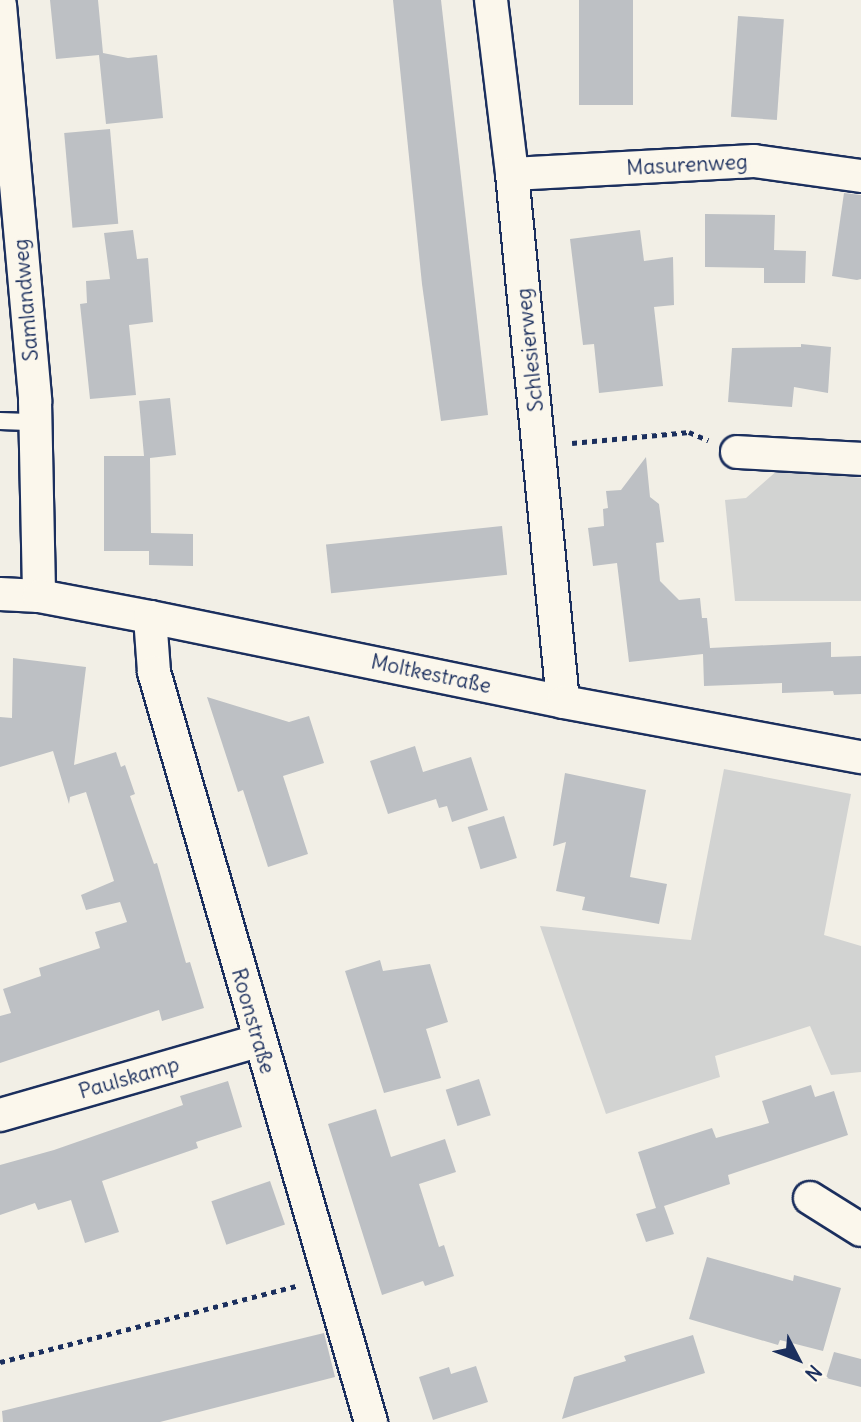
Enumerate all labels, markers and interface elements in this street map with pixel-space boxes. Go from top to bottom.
street label: Masurenweg [626,149,748,181]
street label: Samlandweg [8,238,44,362]
street label: Schlesierweg [511,287,549,413]
street label: Moltkestraße [369,649,493,699]
street label: Roonstraße [226,965,280,1077]
street label: Paulskamp [76,1052,182,1104]
north arrow [763,1324,833,1394]
text: N [800,1360,827,1386]

